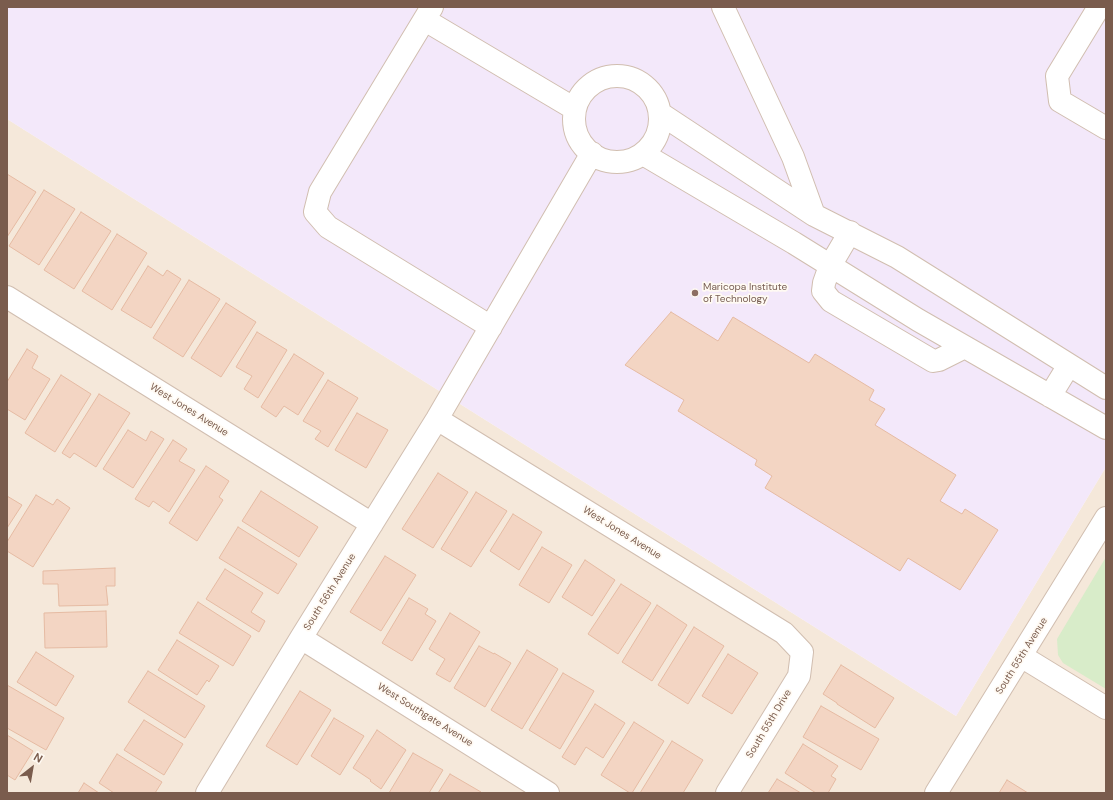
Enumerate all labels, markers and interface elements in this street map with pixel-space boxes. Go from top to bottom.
place label: Maricopa Institute of Technology [703,281,787,304]
marker: Maricopa Institute of Technology [690,288,700,298]
street label: West Jones Avenue [148,381,230,439]
street label: West Jones Avenue [581,504,663,562]
street label: South 56th Avenue [301,551,359,633]
street label: South 55th Avenue [994,615,1050,697]
street label: West Southgate Avenue [375,681,475,749]
street label: South 55th Drive [744,687,794,761]
north arrow [12,748,52,788]
text: N [31,750,45,766]

